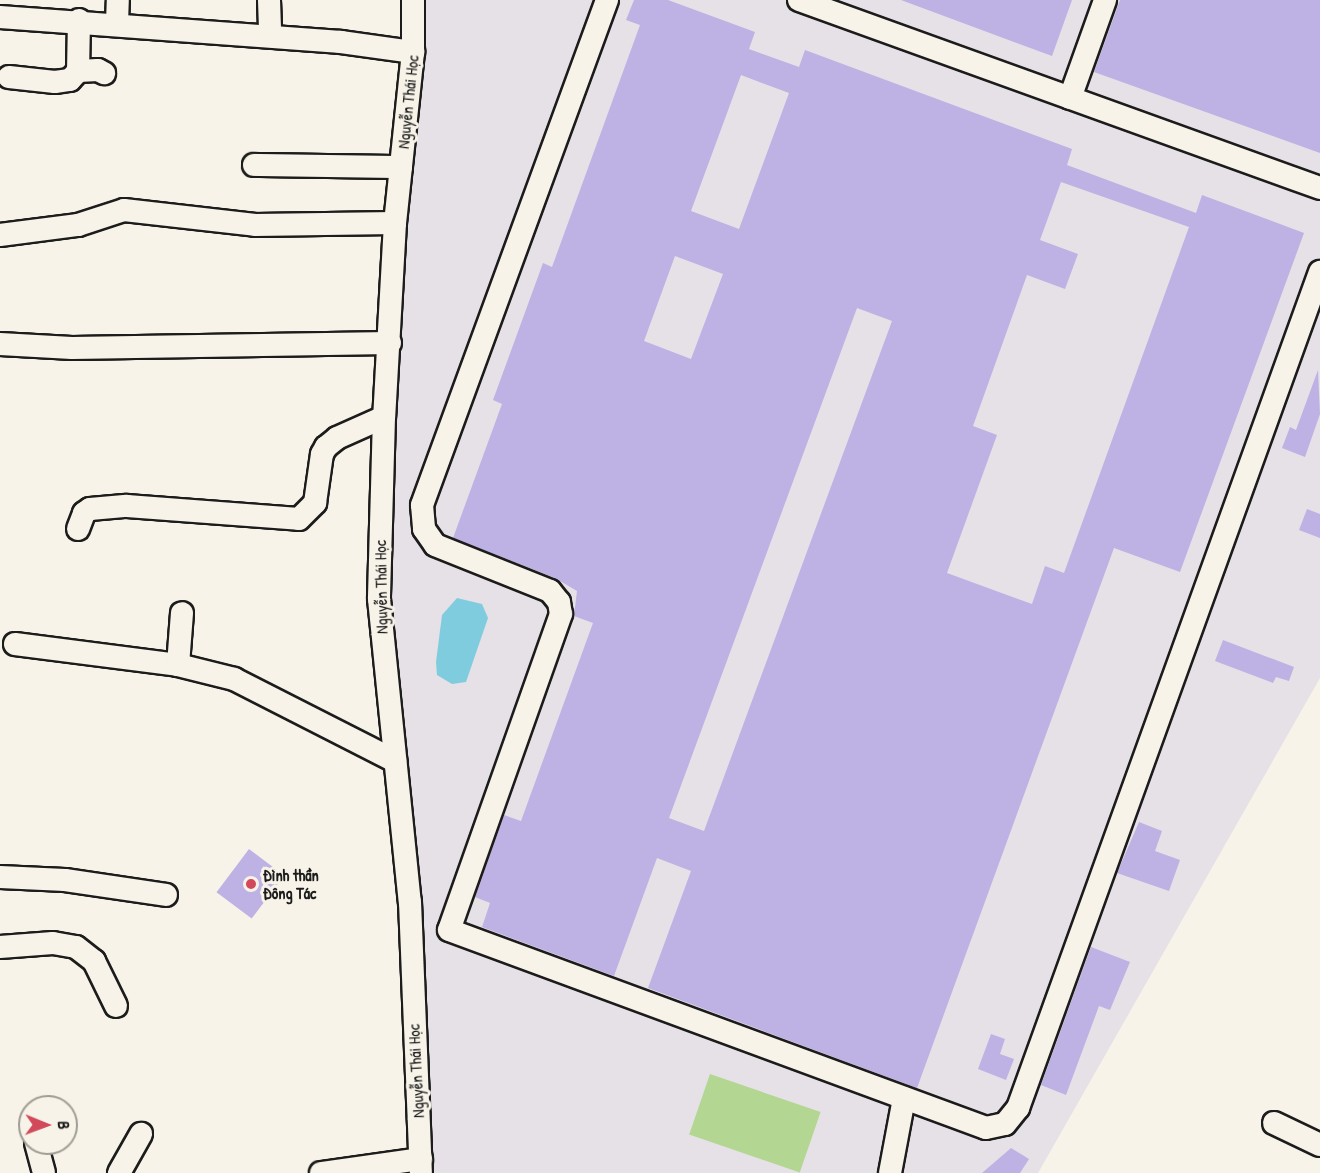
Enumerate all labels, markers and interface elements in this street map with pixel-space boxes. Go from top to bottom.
street label: Nguyễn Thái Học [394,54,422,150]
street label: Nguyễn Thái Học [371,540,391,634]
place label: Đình thần Đông Tác [263,865,319,903]
marker: Đình thần Đông Tác [244,877,258,891]
street label: Nguyễn Thái Học [404,1024,428,1118]
north arrow [18,1095,78,1155]
text: B [53,1121,75,1130]

